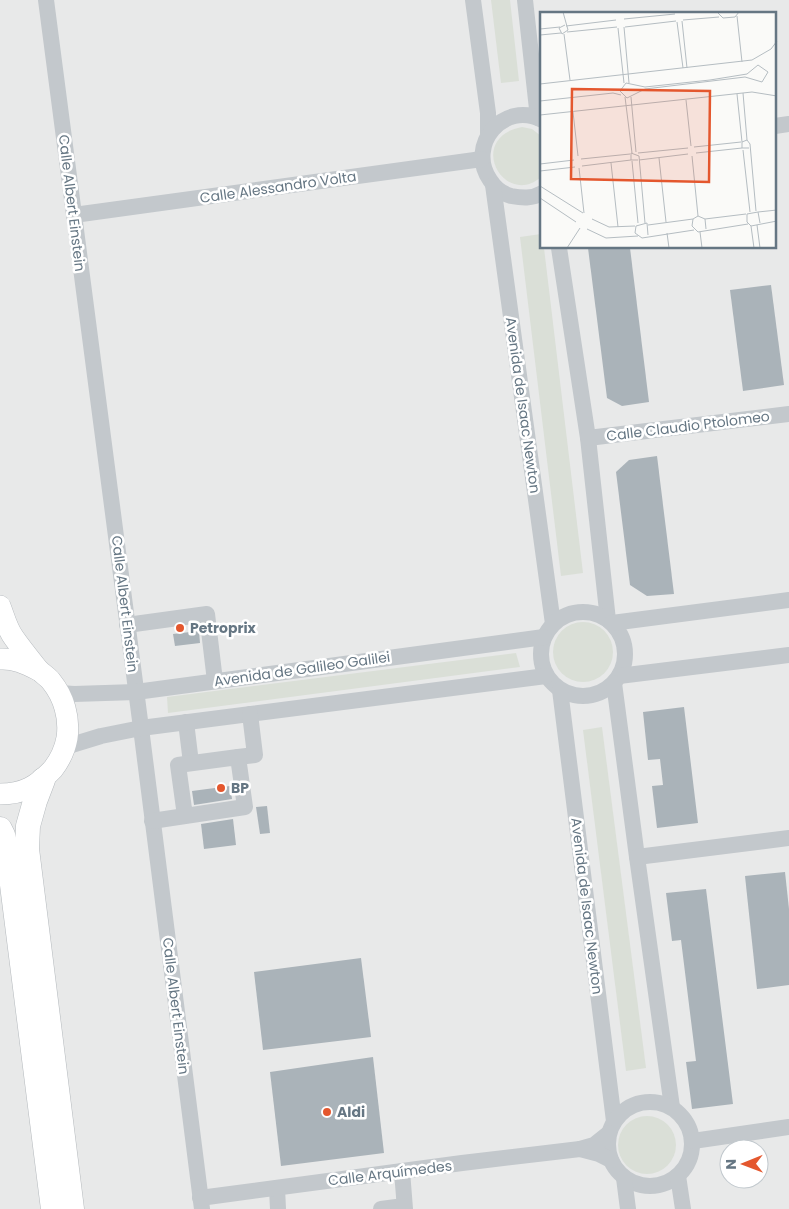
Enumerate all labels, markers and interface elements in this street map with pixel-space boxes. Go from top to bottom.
inset map [540,12,776,249]
street label: Calle Albert Einstein [54,133,90,273]
street label: Calle Alessandro Volta [198,166,358,208]
street label: Avenida de Isaac Newton [501,316,545,494]
street label: Calle Claudio Ptolomeo [605,406,771,446]
street label: Calle Albert Einstein [107,534,143,674]
place label: Petroprix [190,618,257,638]
marker: Petroprix [174,622,186,634]
street label: Avenida de Galileo Galilei [213,647,391,691]
place label: BP [231,778,249,798]
marker: BP [215,782,227,794]
street label: Avenida de Isaac Newton [566,817,608,995]
street label: Calle Albert Einstein [158,936,194,1076]
place label: Aldi [337,1102,365,1122]
marker: Aldi [321,1106,333,1118]
north arrow [719,1139,769,1189]
street label: Calle Arquímedes [327,1155,453,1191]
text: N [721,1159,741,1170]

